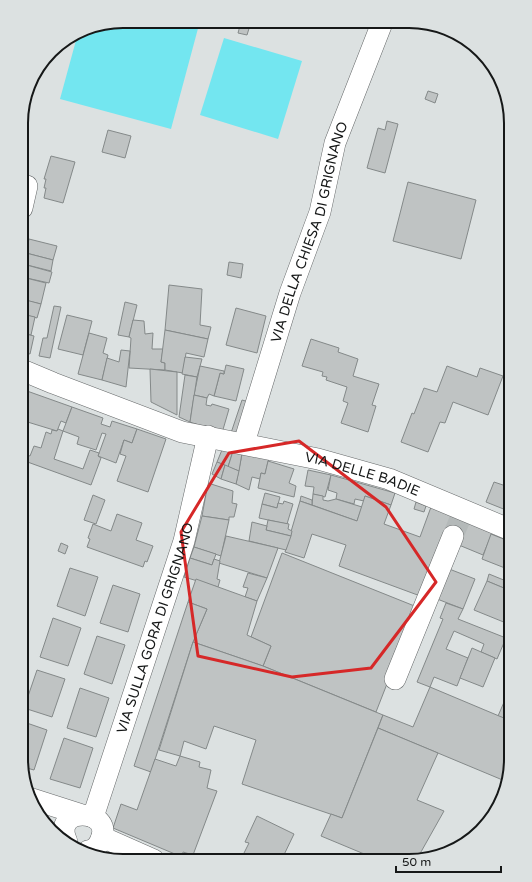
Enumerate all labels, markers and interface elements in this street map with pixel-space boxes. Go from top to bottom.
street label: VIA DELLA CHIESA DI GRIGNANO [267,119,351,345]
street label: VIA DELLE BADIE [304,448,423,500]
street label: VIA SULLA GORA DI GRIGNANO [113,521,196,735]
scale bar [396,848,501,874]
text: 50 m [402,855,431,869]

